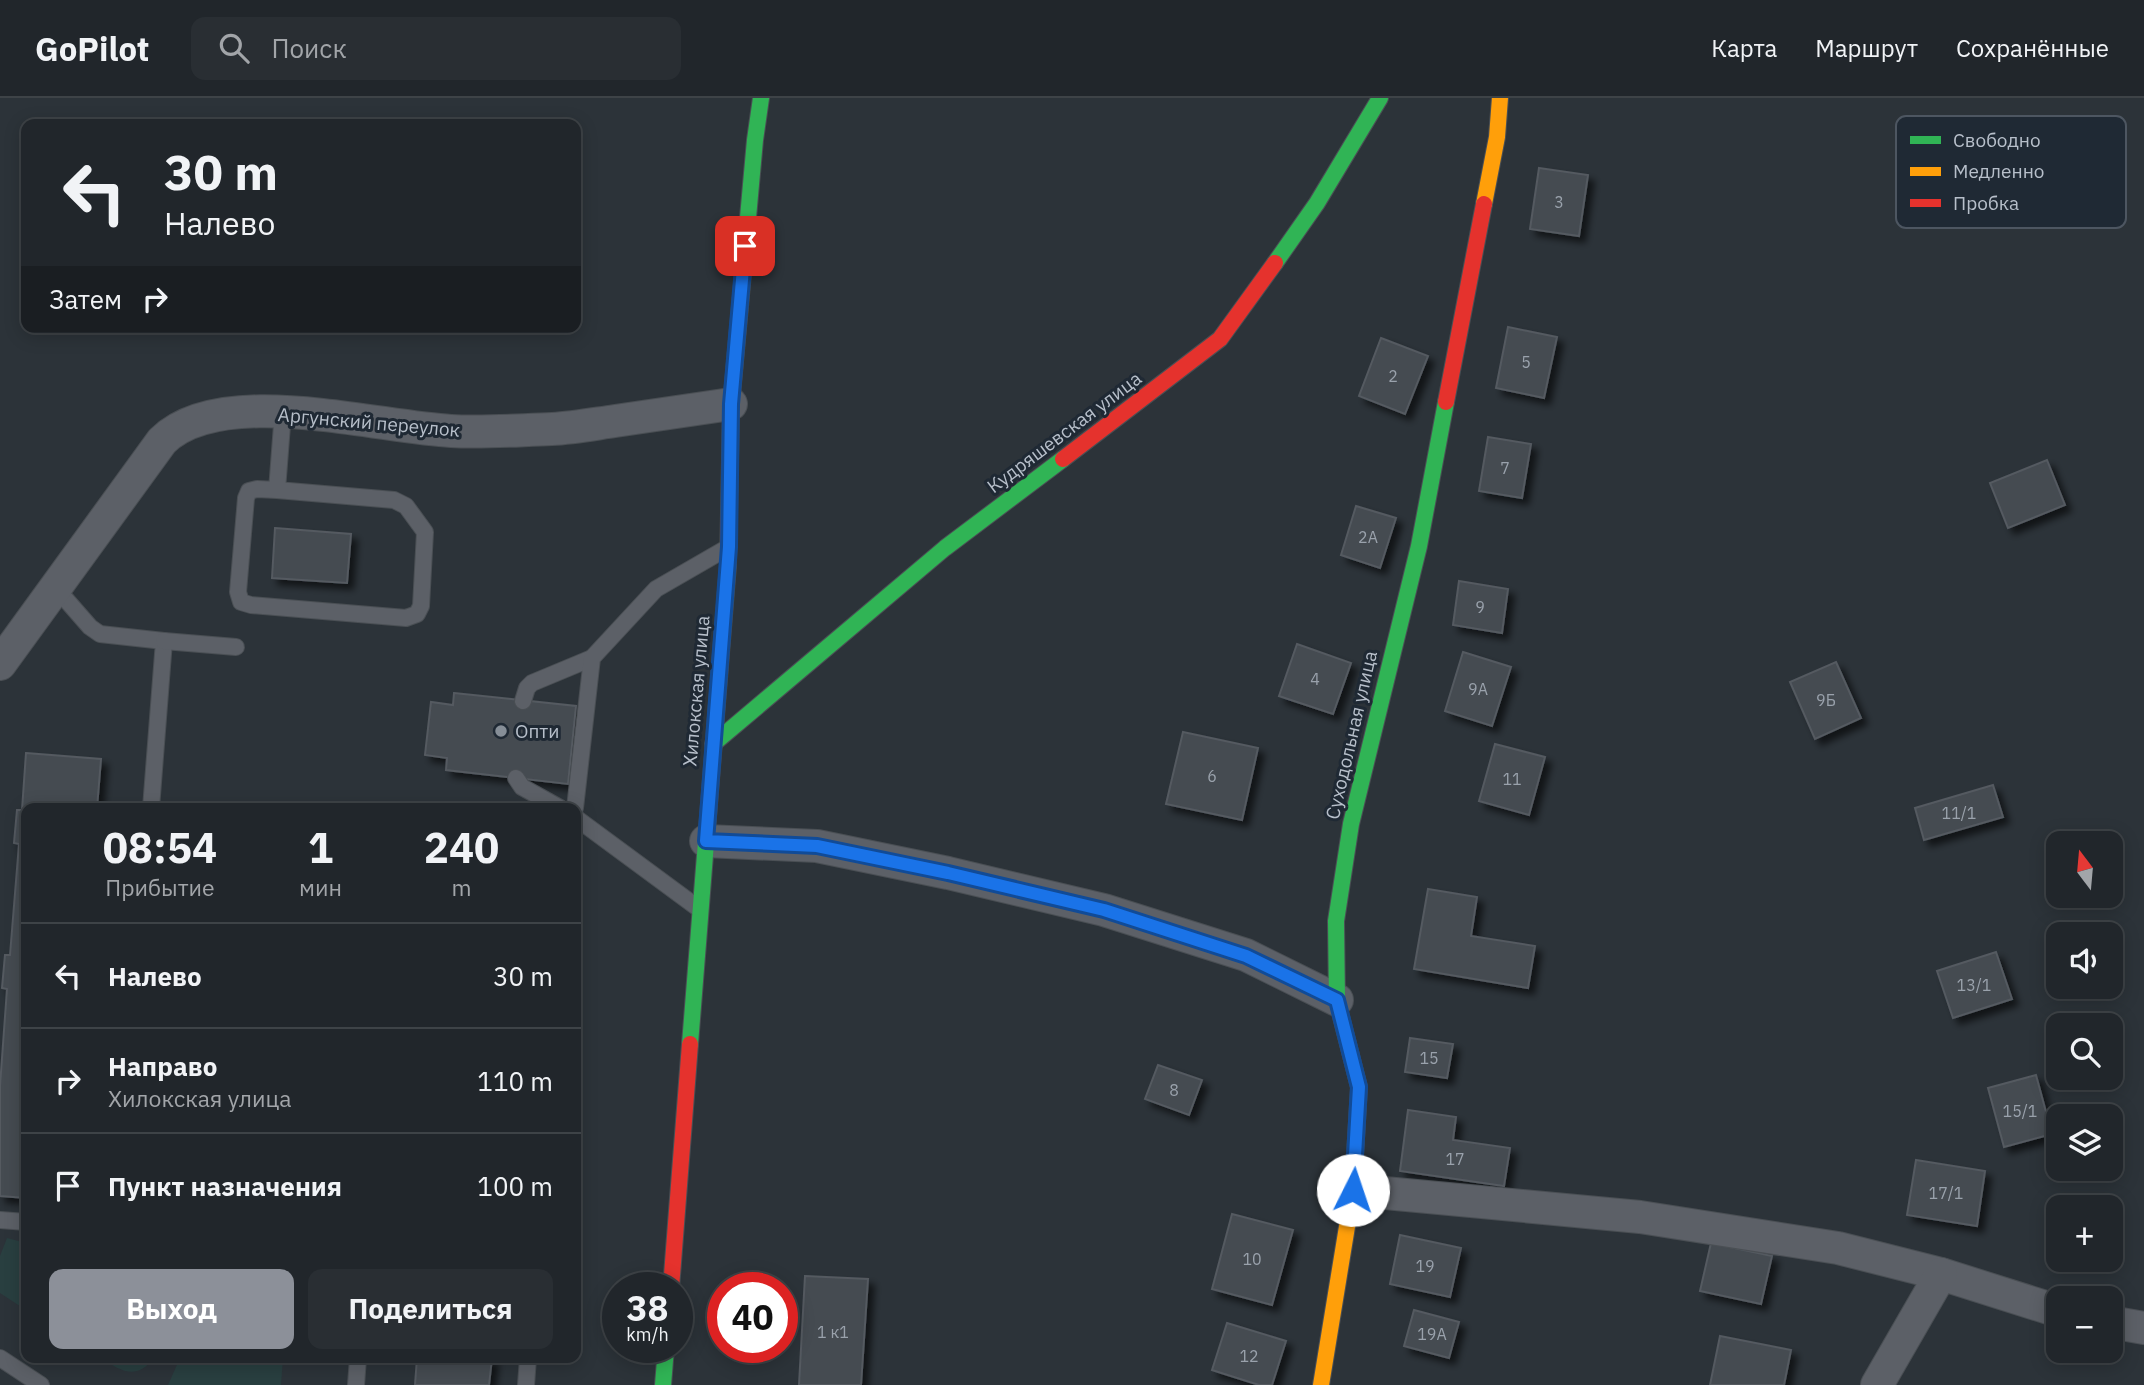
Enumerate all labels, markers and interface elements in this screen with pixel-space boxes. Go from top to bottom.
search box [191,17,681,80]
text: GoPilot [35,27,149,70]
icon: search [215,29,253,67]
text: Поиск [271,31,347,65]
text: Карта [1711,32,1777,64]
text: Маршрут [1815,32,1918,64]
text: Сохранённые [1956,32,2109,64]
legend [1896,116,2126,228]
text: Свободно [1953,128,2041,152]
text: 30 m [164,140,278,203]
icon: left [49,147,140,238]
text: Медленно [1953,159,2044,183]
text: Пробка [1953,191,2019,215]
house number: 3 [1554,192,1564,212]
text: Налево [164,202,275,244]
pin [715,216,775,276]
icon: arrive [726,227,764,265]
icon: right [136,280,174,318]
text: Затем [49,282,122,316]
house number: 5 [1521,352,1531,372]
street label: Кудряшевская улица [982,366,1146,498]
house number: 2 [1388,366,1398,386]
street label: Аргунский переулок [277,402,461,442]
house number: 7 [1500,458,1510,478]
house number: 2А [1358,527,1378,547]
house number: 9 [1475,597,1485,617]
street label: Хилокская улица [677,614,715,768]
street label: Суходольная улица [1320,648,1382,822]
house number: 4 [1310,669,1320,689]
house number: 9А [1468,679,1488,699]
house number: 9Б [1816,690,1836,710]
place label: Опти [515,719,559,743]
marker: Опти [493,723,509,739]
house number: 6 [1207,766,1217,786]
house number: 11 [1502,769,1522,789]
house number: 11/1 [1942,803,1976,823]
text: 08:54 [103,820,217,875]
text: 1 [308,820,333,875]
text: 240 [424,820,499,875]
north arrow [2046,831,2123,908]
map controls [2046,831,2123,1363]
text: Прибытие [105,872,215,902]
text: мин [299,872,342,902]
text: m [451,872,472,902]
button: sound [2046,922,2123,999]
icon: left [49,957,87,995]
text: Налево [108,959,202,993]
text: 30 m [493,959,553,993]
house number: 13/1 [1957,975,1991,995]
button: search [2046,1013,2123,1090]
house number: 15 [1419,1048,1439,1068]
text: Направо [108,1049,217,1083]
icon: right [49,1062,87,1100]
text: 110 m [477,1064,553,1098]
house number: 8 [1169,1080,1179,1100]
text: Хилокская улица [108,1083,292,1113]
house number: 15/1 [2003,1101,2037,1121]
button: layers [2046,1104,2123,1181]
house number: 17 [1445,1149,1465,1169]
position arrow [1316,1153,1390,1227]
icon: arrive [49,1167,87,1205]
text: Пункт назначения [108,1169,342,1203]
text: 100 m [477,1169,553,1203]
house number: 17/1 [1929,1183,1963,1203]
button: + [2046,1195,2123,1272]
house number: 10 [1242,1249,1262,1269]
house number: 19 [1415,1256,1435,1276]
button: Выход [49,1269,294,1349]
button: Поделиться [308,1269,553,1349]
speed limit sign: 40 [707,1272,798,1363]
text: 38 [626,1285,669,1331]
button: − [2046,1286,2123,1363]
house number: 1 к1 [817,1322,849,1342]
text: km/h [626,1323,669,1346]
house number: 19А [1417,1324,1447,1344]
house number: 12 [1239,1346,1259,1366]

